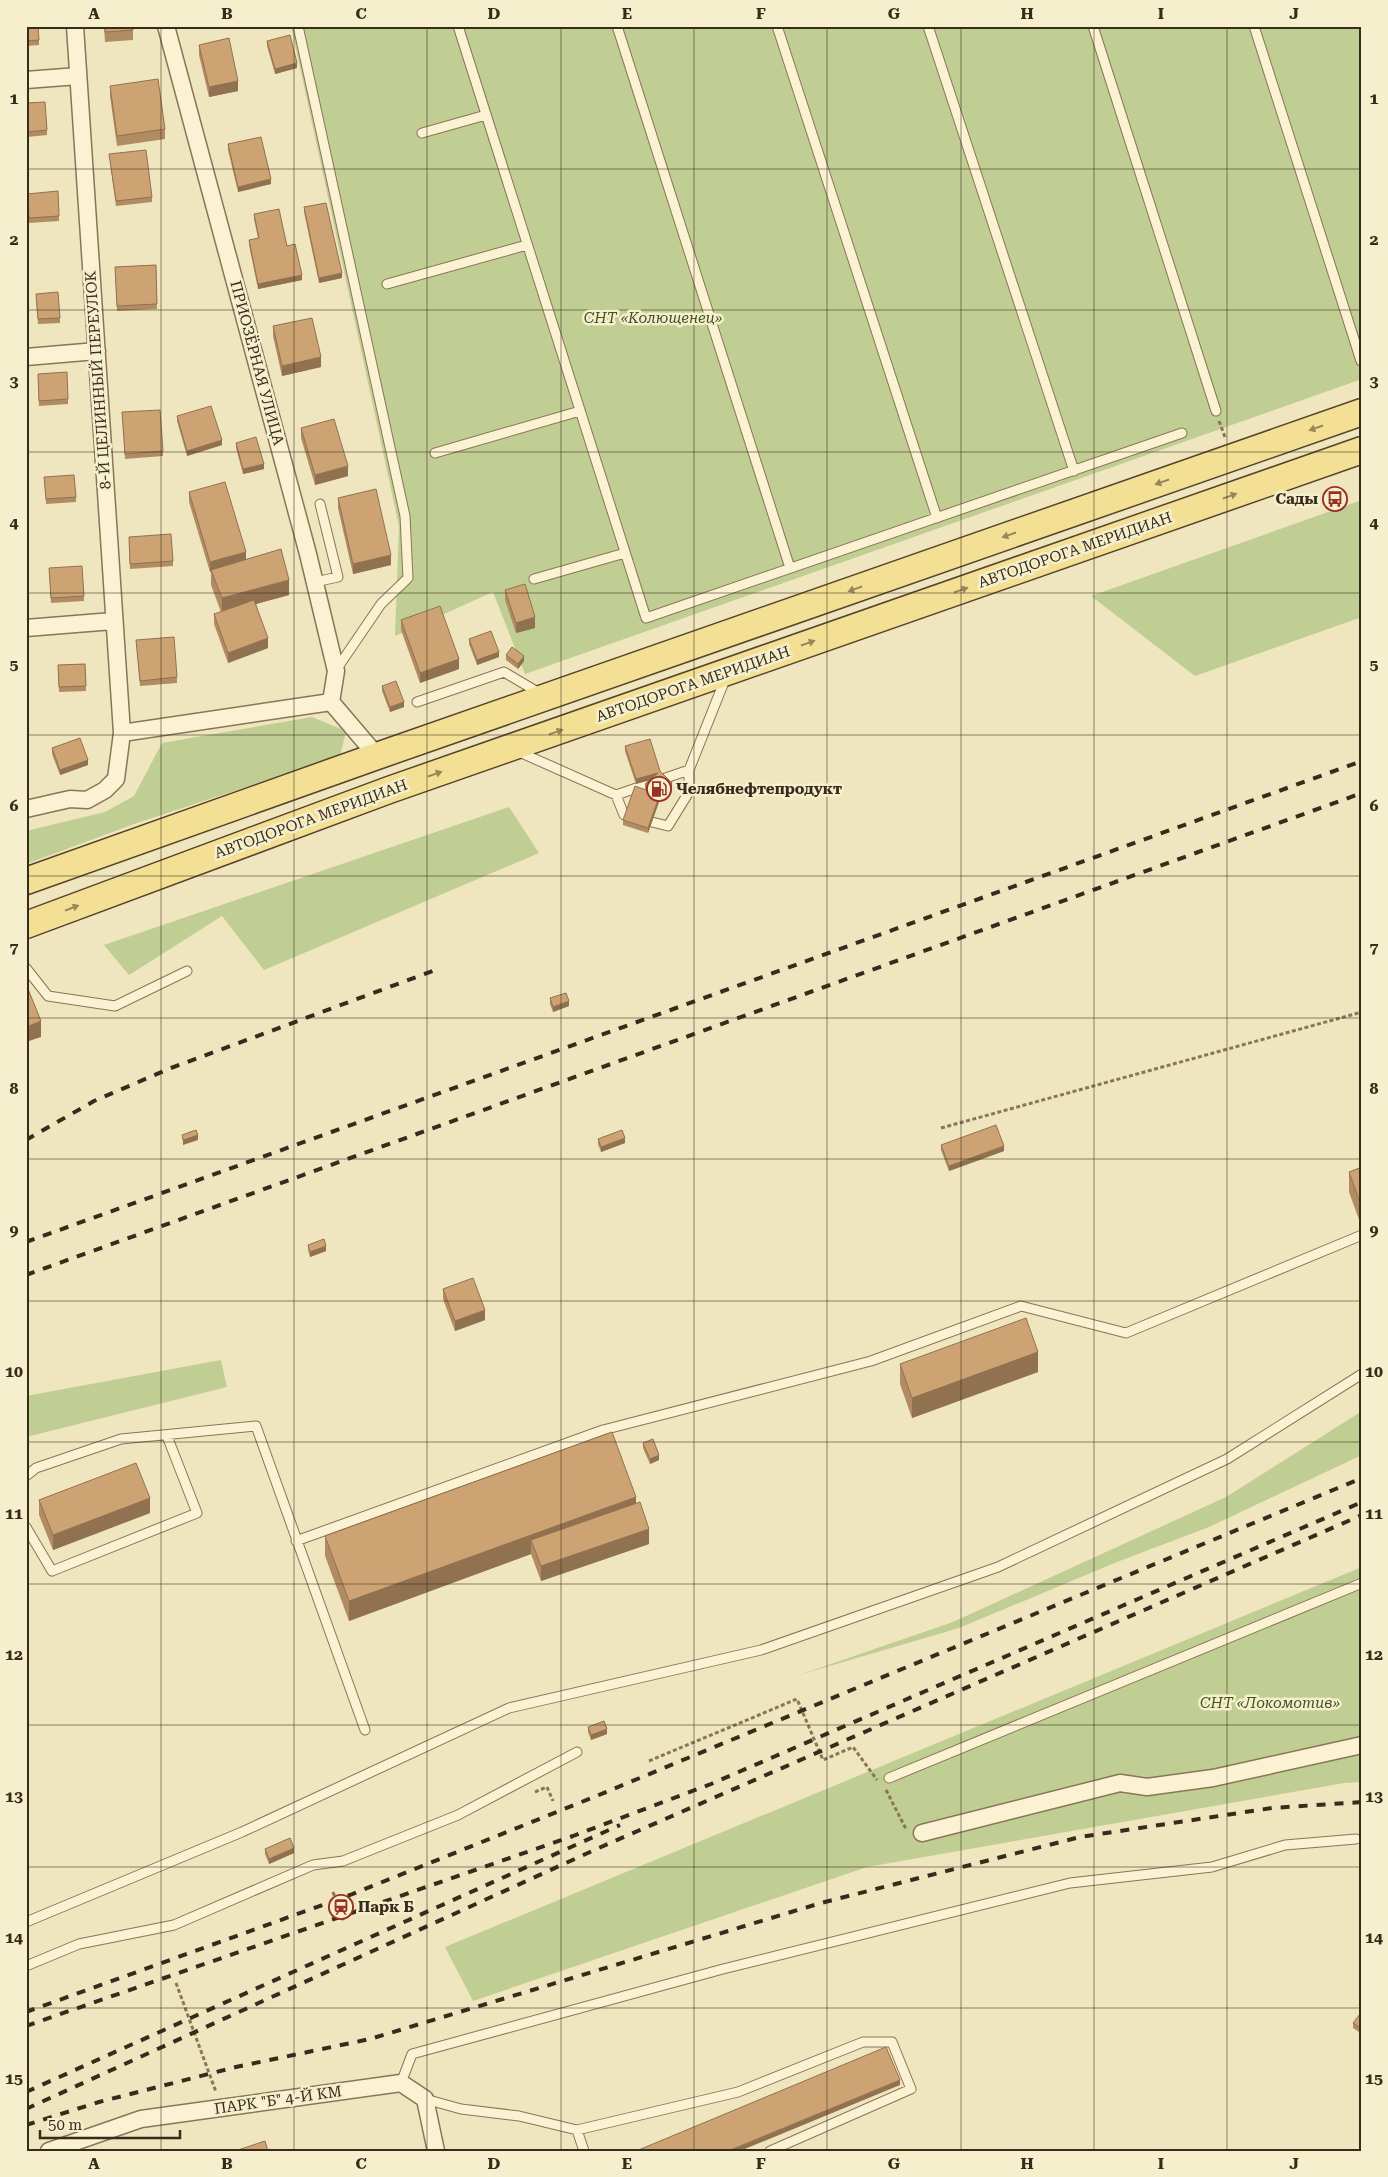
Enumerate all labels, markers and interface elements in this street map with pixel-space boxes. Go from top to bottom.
text: A [88,4,100,23]
text: B [221,4,233,23]
text: C [355,4,367,23]
text: D [488,4,501,23]
text: E [622,4,632,23]
text: F [756,4,766,23]
text: G [888,4,901,23]
text: H [1020,4,1034,23]
text: I [1158,4,1164,23]
text: J [1289,4,1299,23]
text: 1 [10,89,19,108]
text: 1 [1370,89,1379,108]
text: 2 [10,230,19,249]
text: 2 [1370,230,1379,249]
street label: 8-Й ЦЕЛИННЫЙ ПЕРЕУЛОК [81,270,115,490]
street label: ПРИОЗЁРНАЯ УЛИЦА [226,279,288,448]
park label: СНТ «Колющенец» [584,309,722,327]
text: 3 [10,372,19,391]
text: 3 [1370,372,1379,391]
one-way arrow [1308,425,1323,433]
one-way arrow [1154,478,1169,486]
bus stop icon: Сады [1322,486,1348,512]
place label: Сады [1275,490,1318,508]
one-way arrow [1223,491,1238,499]
street label: АВТОДОРОГА МЕРИДИАН [976,508,1174,592]
text: 4 [10,513,19,532]
text: 4 [1370,513,1379,532]
one-way arrow [1001,532,1016,539]
one-way arrow [848,585,863,593]
one-way arrow [954,586,969,594]
one-way arrow [801,639,816,647]
street label: АВТОДОРОГА МЕРИДИАН [594,642,792,726]
text: 5 [10,655,19,674]
text: 5 [1370,655,1379,674]
one-way arrow [549,728,564,736]
one-way arrow [427,770,442,777]
street label: АВТОДОРОГА МЕРИДИАН [212,776,410,862]
fuel station icon: Челябнефтепродукт [646,776,672,802]
place label: Челябнефтепродукт [676,780,842,798]
text: 6 [10,796,19,815]
text: 6 [1370,796,1379,815]
one-way arrow [65,903,79,911]
text: 7 [10,938,19,957]
text: 7 [1370,938,1379,957]
text: 8 [10,1079,19,1098]
text: 8 [1370,1079,1379,1098]
text: 9 [10,1221,19,1240]
text: 9 [1370,1221,1379,1240]
text: 10 [5,1362,23,1381]
text: 10 [1365,1362,1383,1381]
text: 11 [5,1504,23,1523]
text: 11 [1365,1504,1383,1523]
text: 12 [5,1645,23,1664]
text: 12 [1365,1645,1383,1664]
park label: СНТ «Локомотив» [1200,1694,1340,1712]
text: 13 [5,1787,23,1806]
text: 13 [1365,1787,1383,1806]
station icon: Парк Б [328,1894,354,1920]
place label: Парк Б [358,1898,414,1916]
text: 14 [5,1928,23,1947]
text: 14 [1365,1928,1383,1947]
text: 15 [5,2069,23,2088]
text: 15 [1365,2069,1383,2088]
street label: ПАРК "Б" 4-Й КМ [213,2082,343,2118]
scale bar [40,2107,180,2139]
text: 50 m [48,2116,83,2134]
text: A [88,2154,100,2173]
text: B [221,2154,233,2173]
text: C [355,2154,367,2173]
text: D [488,2154,501,2173]
text: E [622,2154,632,2173]
text: F [756,2154,766,2173]
text: G [888,2154,901,2173]
text: H [1020,2154,1034,2173]
text: I [1158,2154,1164,2173]
text: J [1289,2154,1299,2173]

